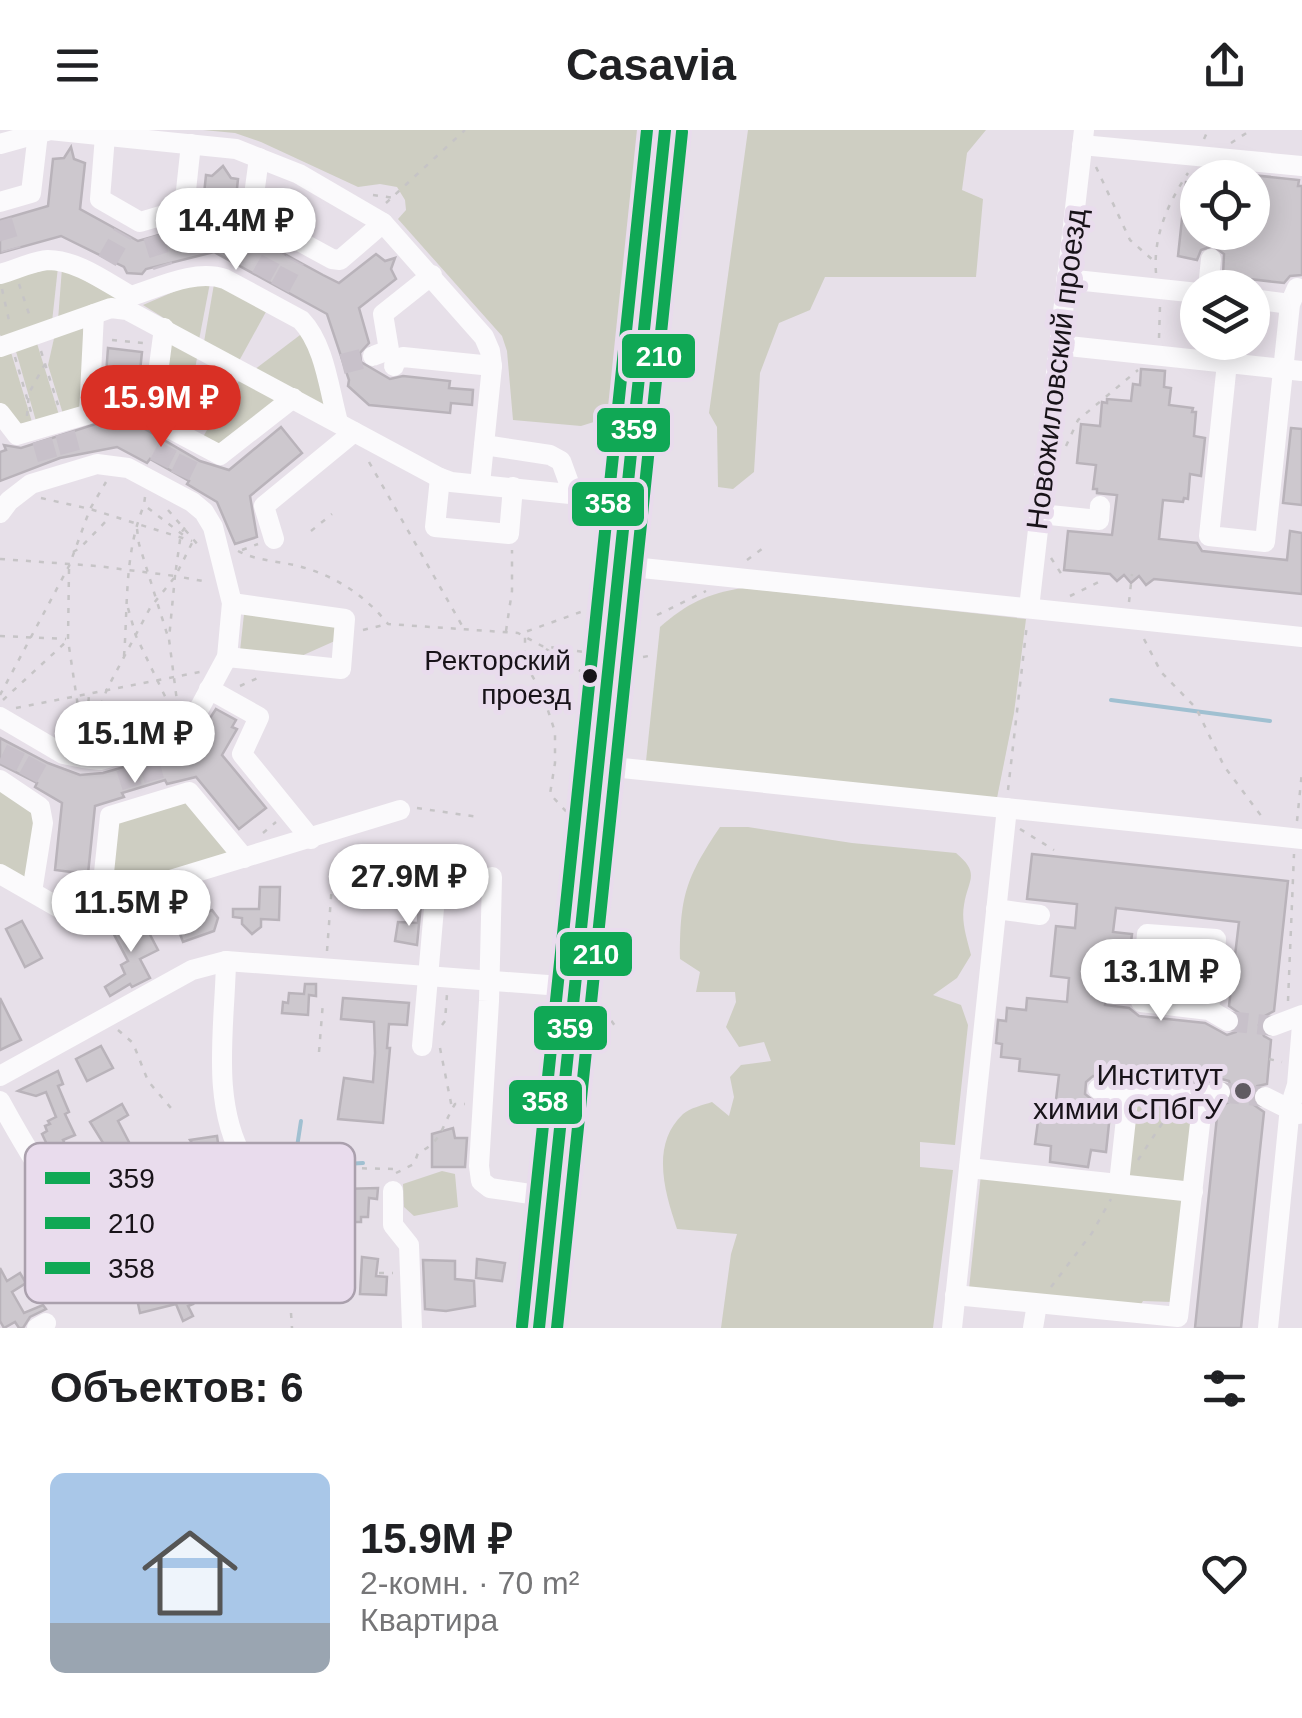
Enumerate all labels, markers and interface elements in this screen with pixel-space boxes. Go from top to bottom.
icon: menu [50,38,105,93]
icon: share [1197,38,1252,93]
text: Casavia [566,39,736,90]
map controls [1180,160,1270,360]
button: locate [1180,160,1270,250]
pin: 14.4M ₽ [144,188,328,273]
text: 14.4M ₽ [178,202,294,238]
street label: Новожиловский проезд [1020,206,1092,532]
button: layers [1180,270,1270,360]
line badge: 210 [620,332,697,380]
text: 210 [636,341,682,372]
pin: 15.9M ₽ [69,365,253,450]
text: 15.9M ₽ [103,379,219,415]
line badge: 359 [595,406,672,454]
text: 359 [611,414,657,445]
line badge: 358 [570,480,646,528]
text: 358 [585,488,631,519]
place label: Ректорский проезд [424,645,571,710]
marker: Ректорский проезд [580,666,600,686]
pin: 15.1M ₽ [43,701,227,786]
text: 15.1M ₽ [77,715,193,751]
pin: 27.9M ₽ [317,844,501,929]
text: 27.9M ₽ [351,858,467,894]
pin: 11.5M ₽ [39,870,223,955]
text: 11.5M ₽ [74,884,188,920]
line badge: 210 [558,930,634,978]
text: 210 [573,939,619,970]
pin: 13.1M ₽ [1069,939,1253,1024]
text: 13.1M ₽ [1103,953,1219,989]
line badge: 359 [532,1004,609,1052]
text: 359 [547,1013,593,1044]
place label: Институт химии СПбГУ [1033,1058,1224,1125]
line badge: 358 [507,1078,584,1126]
marker: Институт химии СПбГУ [1232,1080,1254,1102]
text: 358 [522,1086,568,1117]
legend [25,1143,355,1303]
text: 359 [108,1163,155,1194]
text: 210 [108,1208,155,1239]
text: 358 [108,1253,155,1284]
icon: filters [1197,1361,1252,1416]
text: Объектов: 6 [50,1364,304,1411]
icon: home [130,1513,250,1633]
text: 15.9M ₽ [360,1515,513,1562]
icon: heart [1197,1546,1252,1601]
text: 2-комн. · 70 m² [360,1565,579,1601]
text: Квартира [360,1602,498,1638]

